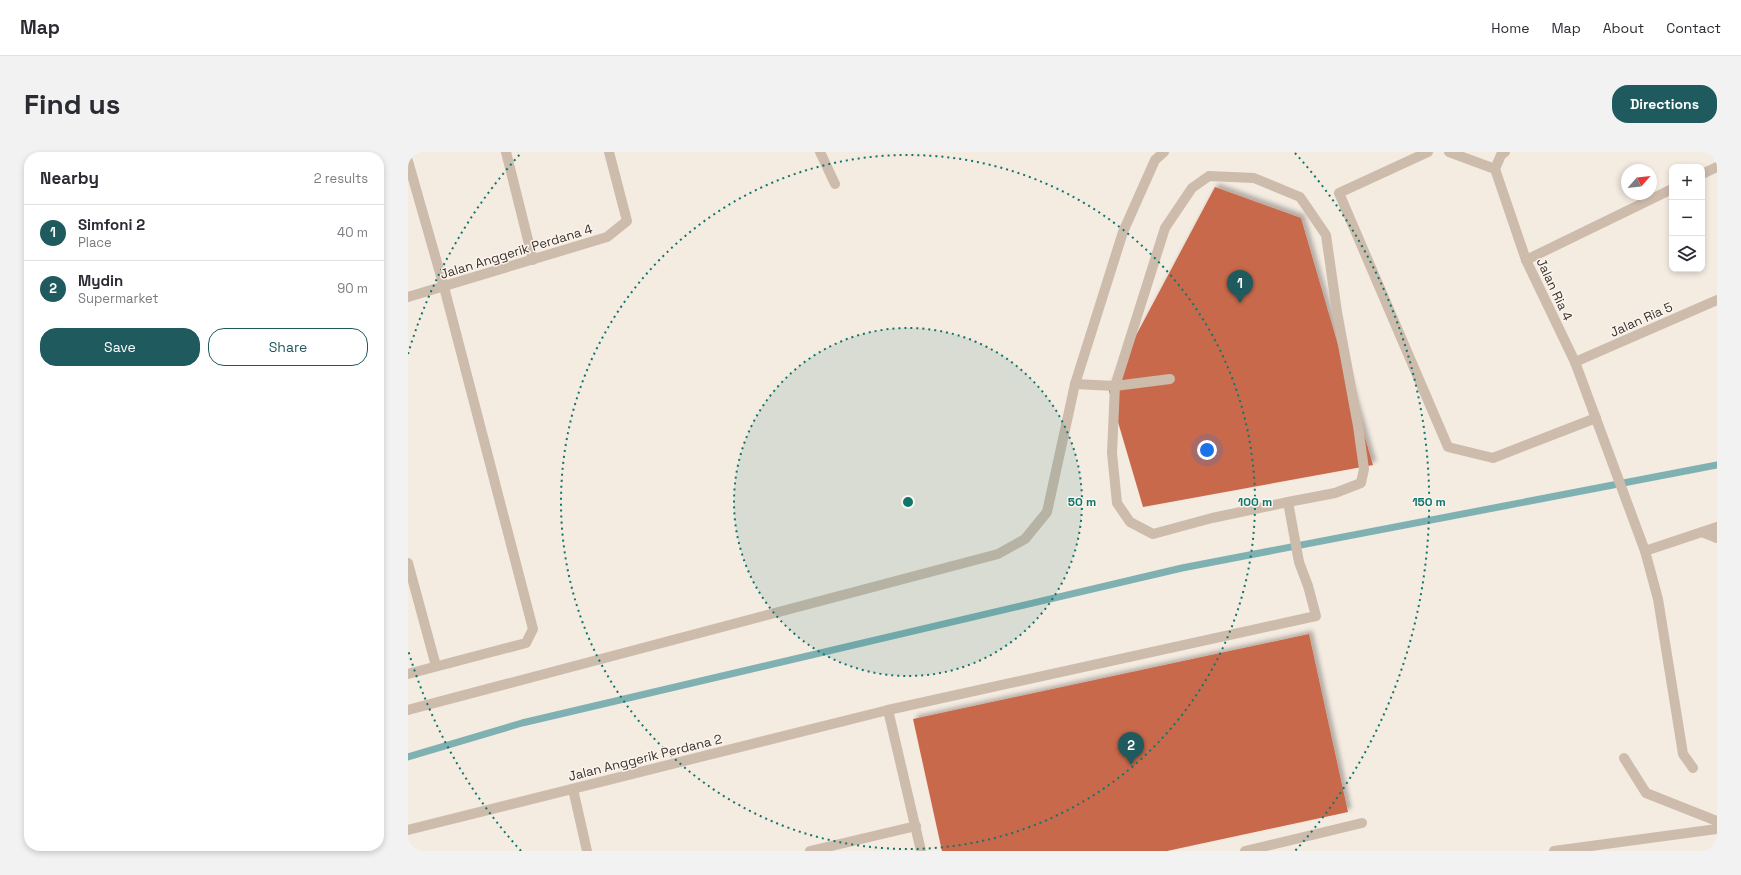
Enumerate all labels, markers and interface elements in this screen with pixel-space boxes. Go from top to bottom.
text: Map [20,15,60,40]
text: Home [1491,19,1529,37]
text: Map [1551,19,1581,37]
text: About [1603,19,1644,37]
text: Contact [1666,19,1721,37]
button: Directions [1612,85,1717,123]
text: Find us [24,86,121,122]
north arrow [1621,164,1657,200]
map controls [1669,164,1705,272]
button: + [1669,164,1705,200]
text: Nearby [40,167,99,189]
text: 2 results [314,170,368,187]
button: − [1669,200,1705,236]
text: Simfoni 2 [78,215,145,234]
street label: Jalan Anggerik Perdana 4 [438,220,594,283]
text: 1 [50,224,56,241]
text: 40 m [337,224,368,241]
text: Place [78,234,112,251]
button: layers [1669,236,1705,272]
street label: Jalan Ria 4 [1533,255,1576,323]
pin: 1 [1227,270,1253,303]
text: Mydin [78,271,123,290]
text: 2 [49,280,57,297]
text: 90 m [337,280,368,297]
text: Supermarket [78,290,159,307]
street label: Jalan Ria 5 [1607,298,1675,341]
button: Save [40,328,200,366]
button: Share [208,328,368,366]
your location [1197,440,1217,460]
text: 50 m [1068,494,1096,510]
text: 100 m [1238,494,1272,510]
text: 150 m [1412,494,1446,510]
centre of rings [901,495,915,509]
street label: Jalan Anggerik Perdana 2 [566,730,724,785]
pin: 2 [1118,732,1144,765]

